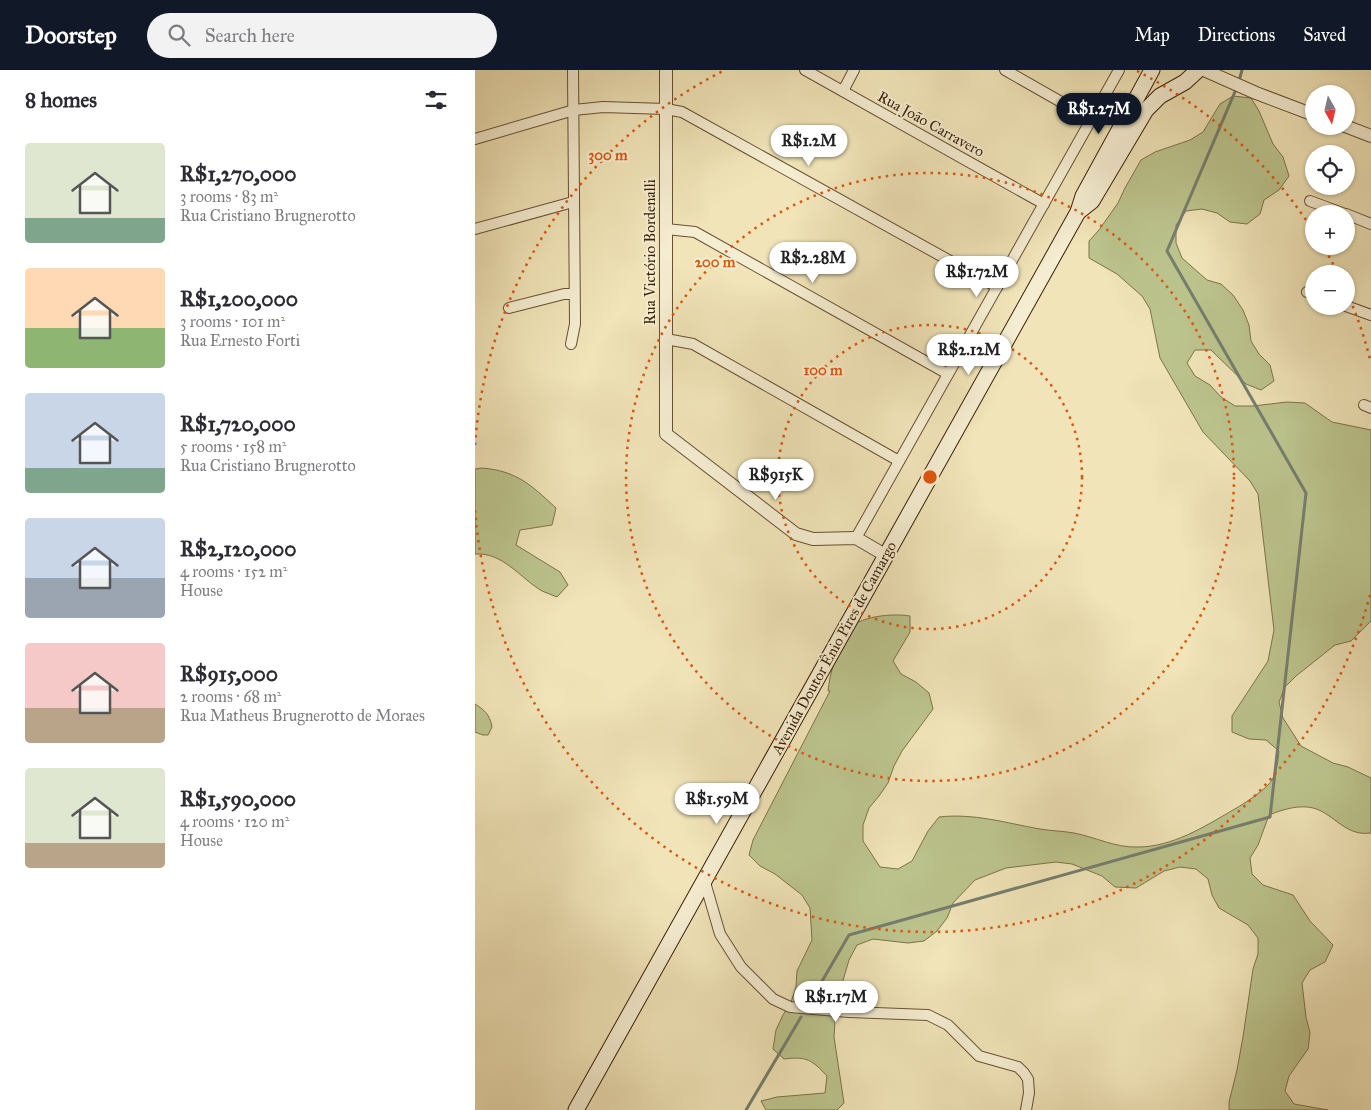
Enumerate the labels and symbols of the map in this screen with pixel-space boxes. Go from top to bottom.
north arrow [1305,85,1355,135]
street label: Rua João Carravero [874,87,988,162]
pin: R$1.27M [1053,92,1145,135]
pin: R$1.2M [768,124,850,167]
text: 300 m [588,146,628,165]
street label: Rua Victório Bordenalli [641,179,659,325]
pin: R$2.28M [767,242,859,284]
text: 200 m [695,253,736,271]
pin: R$1.72M [931,256,1023,298]
pin: R$2.12M [923,334,1015,376]
text: 100 m [803,361,843,379]
pin: R$915K [735,458,817,501]
centre of rings [921,468,939,486]
street label: Avenida Doutor Ênio Pires de Camargo [767,538,900,759]
pin: R$1.59M [671,782,763,825]
pin: R$1.17M [790,980,882,1023]

